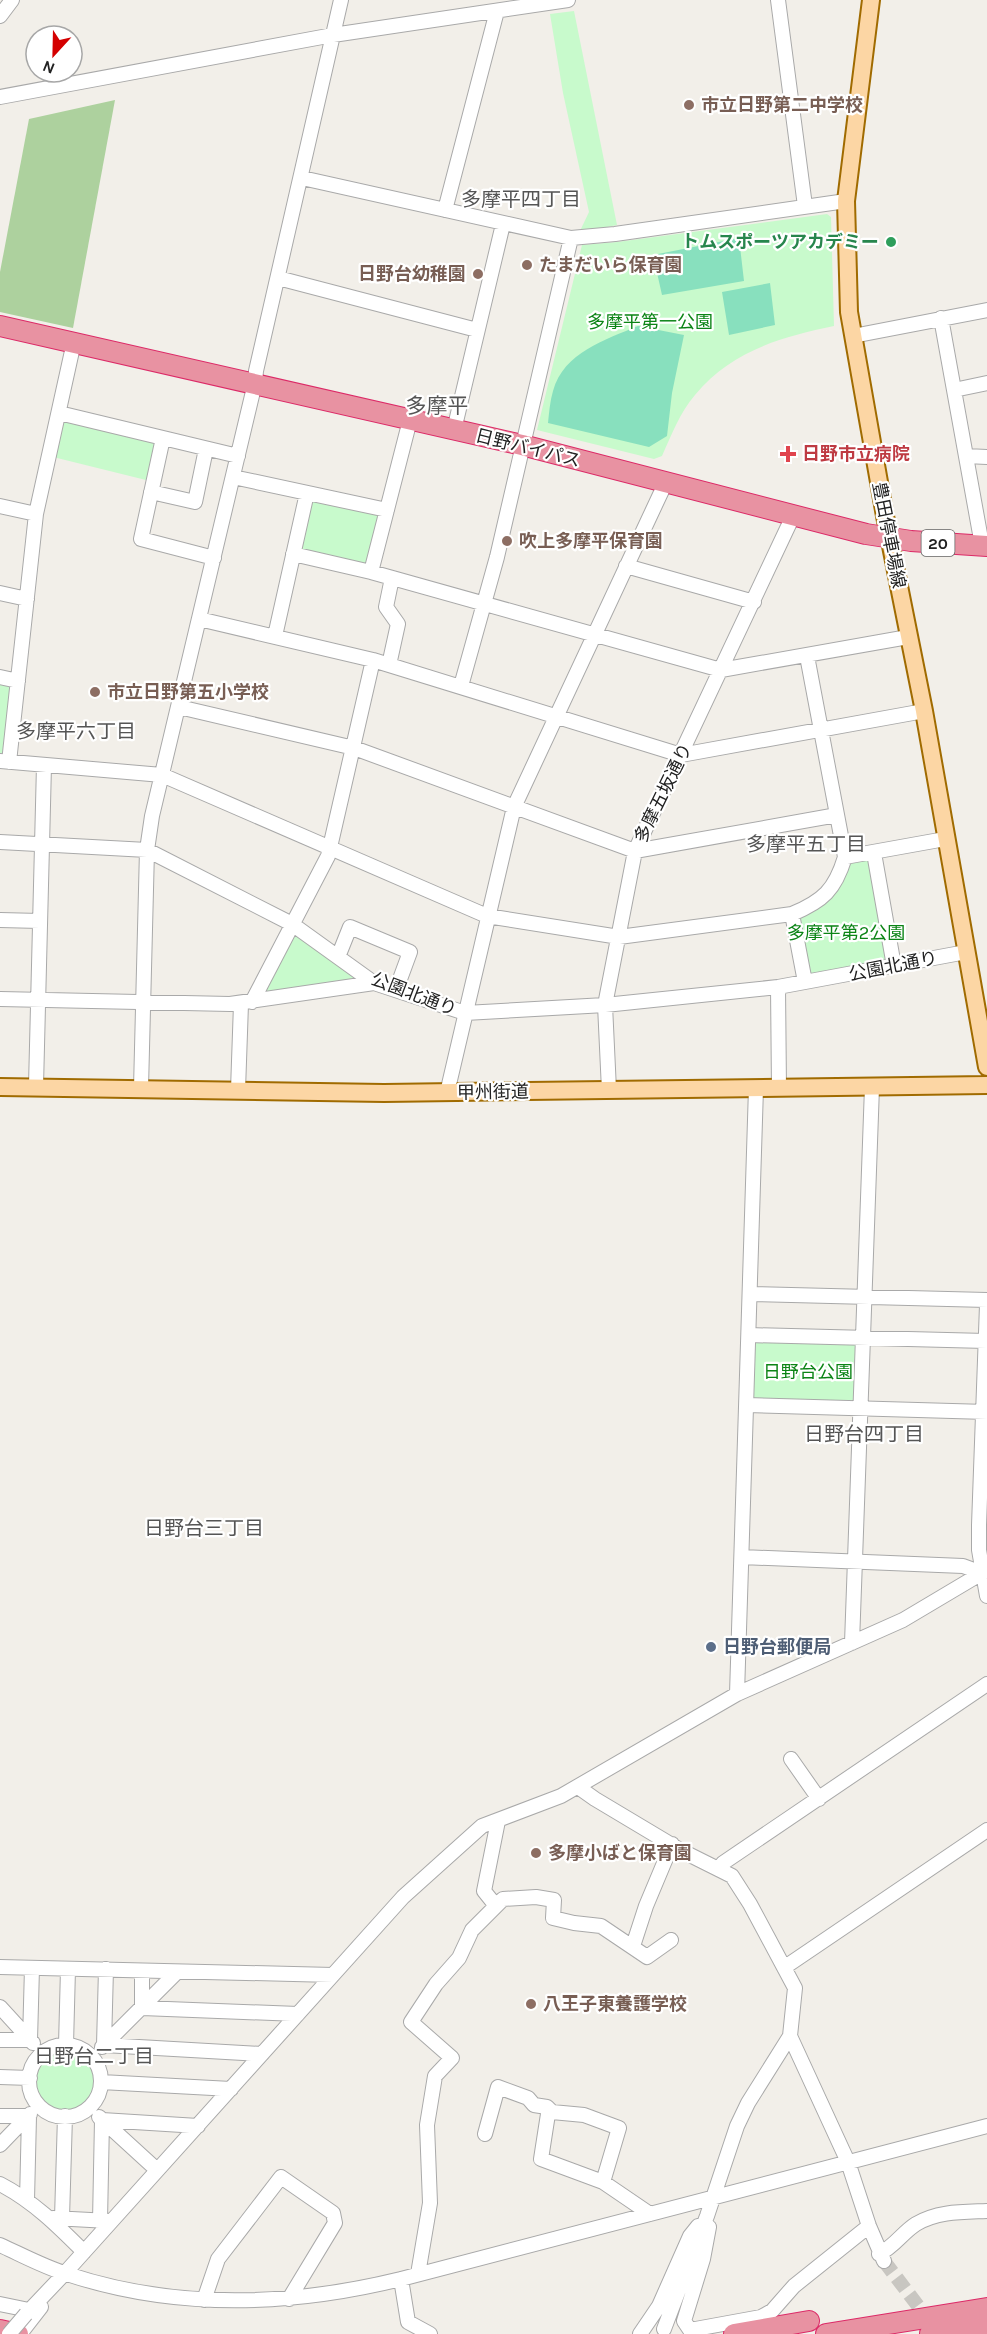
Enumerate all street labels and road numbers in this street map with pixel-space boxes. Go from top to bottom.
street label: 日野バイパス [473,424,583,472]
street label: 豊田停車場線 [868,480,910,590]
road number: 20 [922,530,954,556]
street label: 多摩五坂通り [629,740,697,846]
street label: 公園北通り [847,947,939,985]
street label: 公園北通り [368,968,460,1020]
street label: 甲州街道 [457,1080,529,1104]

